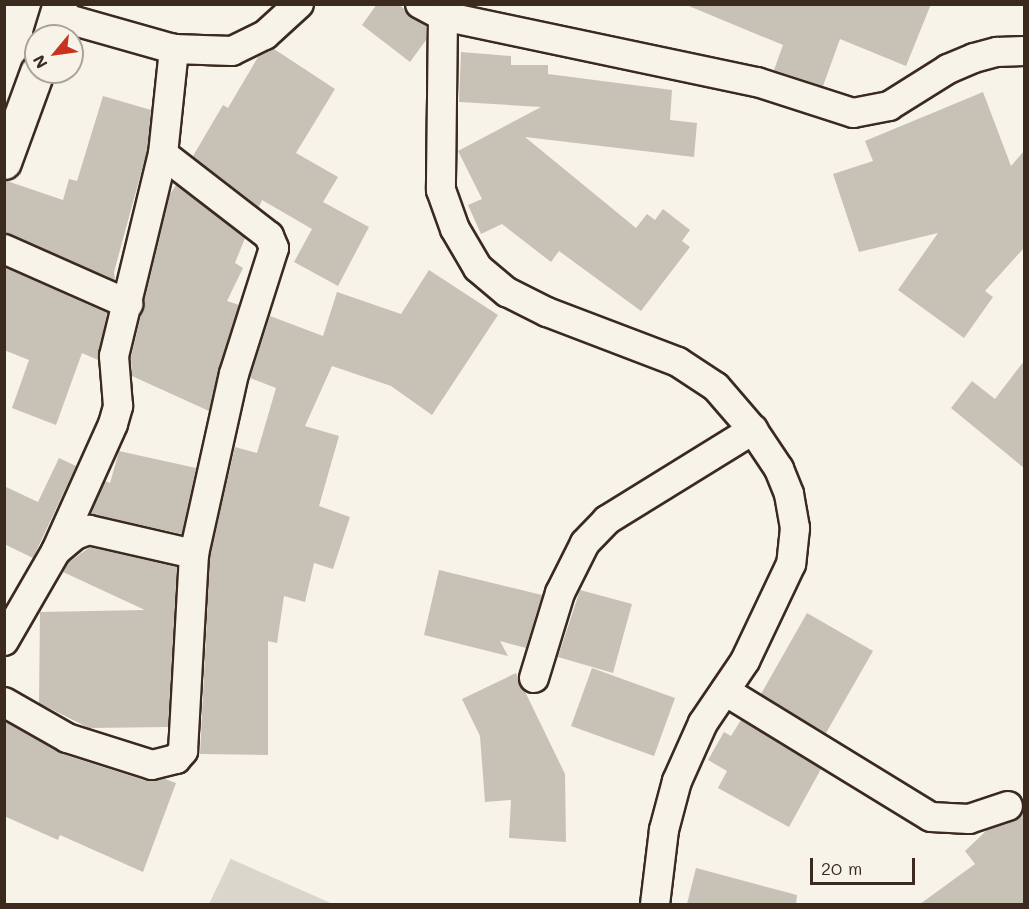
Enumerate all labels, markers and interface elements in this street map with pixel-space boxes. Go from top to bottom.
north arrow [24,24,84,84]
text: N [27,52,52,72]
scale bar [813,846,918,884]
text: 20 m [821,856,862,880]

